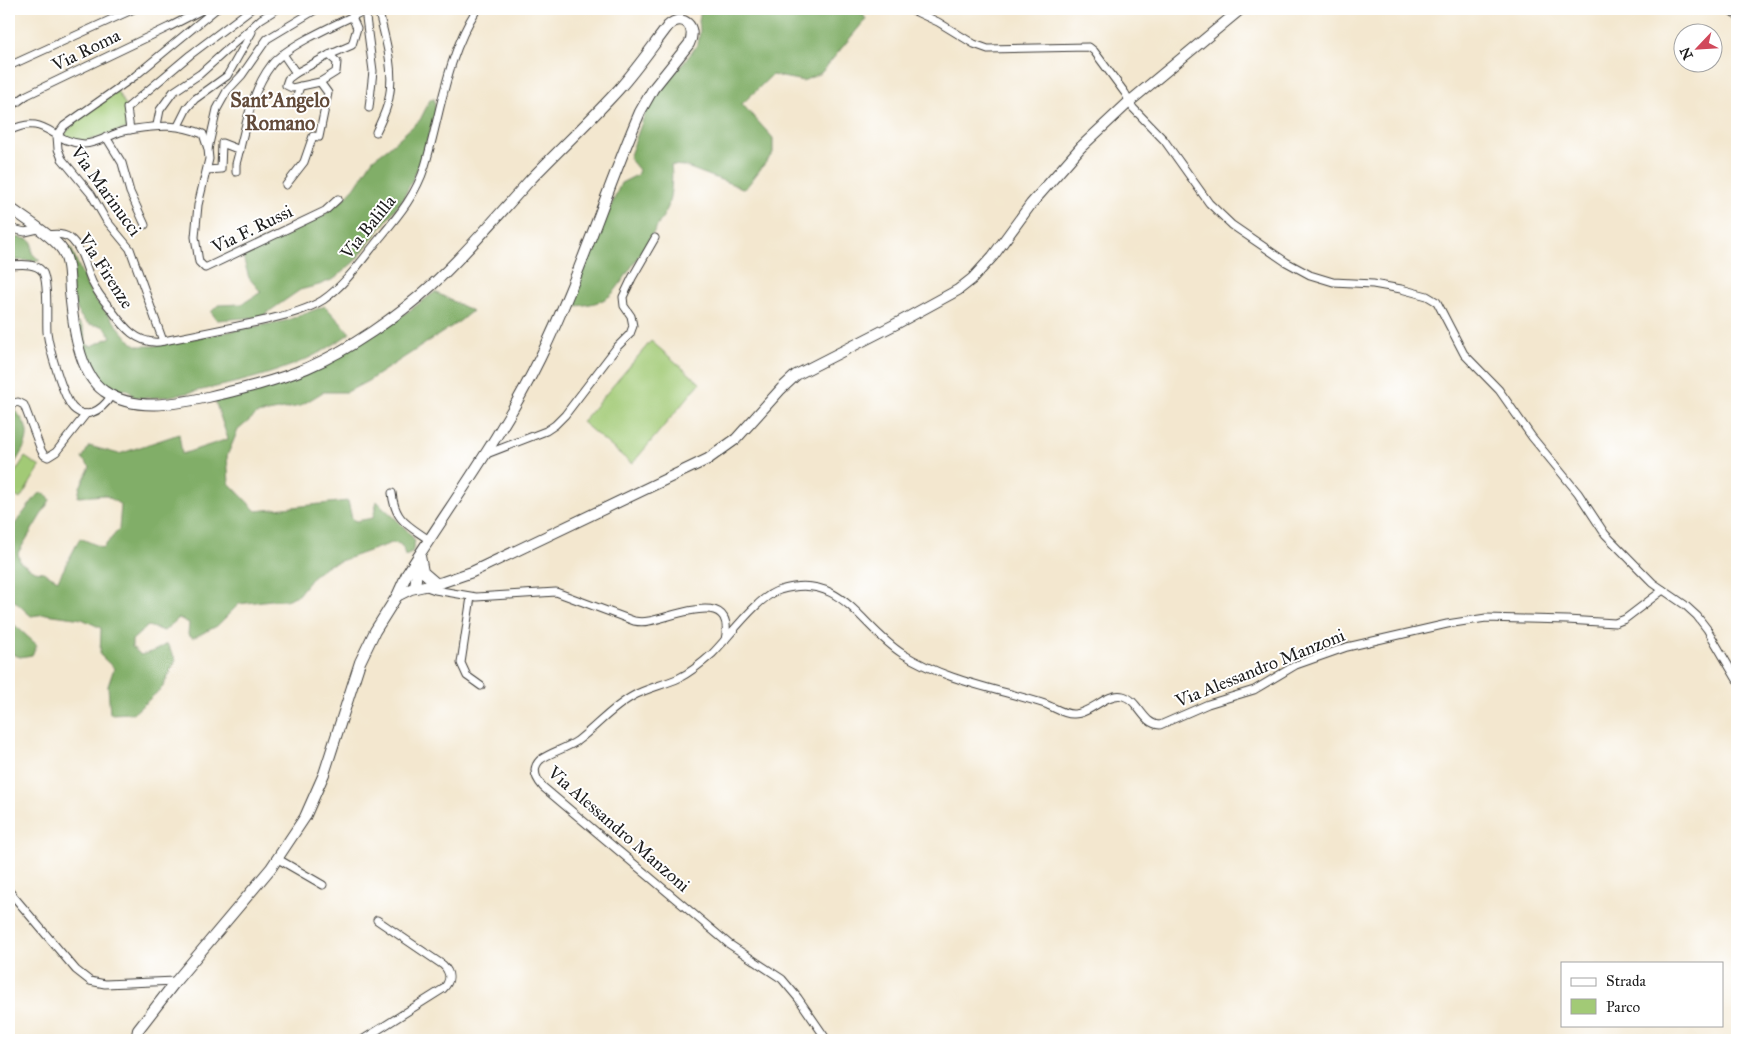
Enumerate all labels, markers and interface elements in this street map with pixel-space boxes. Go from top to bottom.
north arrow [1674,22,1724,72]
street label: Via Roma [47,24,124,76]
text: N [1676,44,1697,62]
district label: Sant'Angelo Romano [230,88,330,135]
street label: Via Marinucci [65,141,146,240]
street label: Via Balilla [335,190,401,264]
street label: Via F. Russi [207,200,296,258]
street label: Via Firenze [73,228,138,313]
street label: Via Alessandro Manzoni [1171,624,1348,712]
street label: Via Alessandro Manzoni [543,761,694,897]
legend [1561,962,1724,1026]
text: Strada [1606,972,1646,990]
text: Parco [1606,998,1641,1016]

